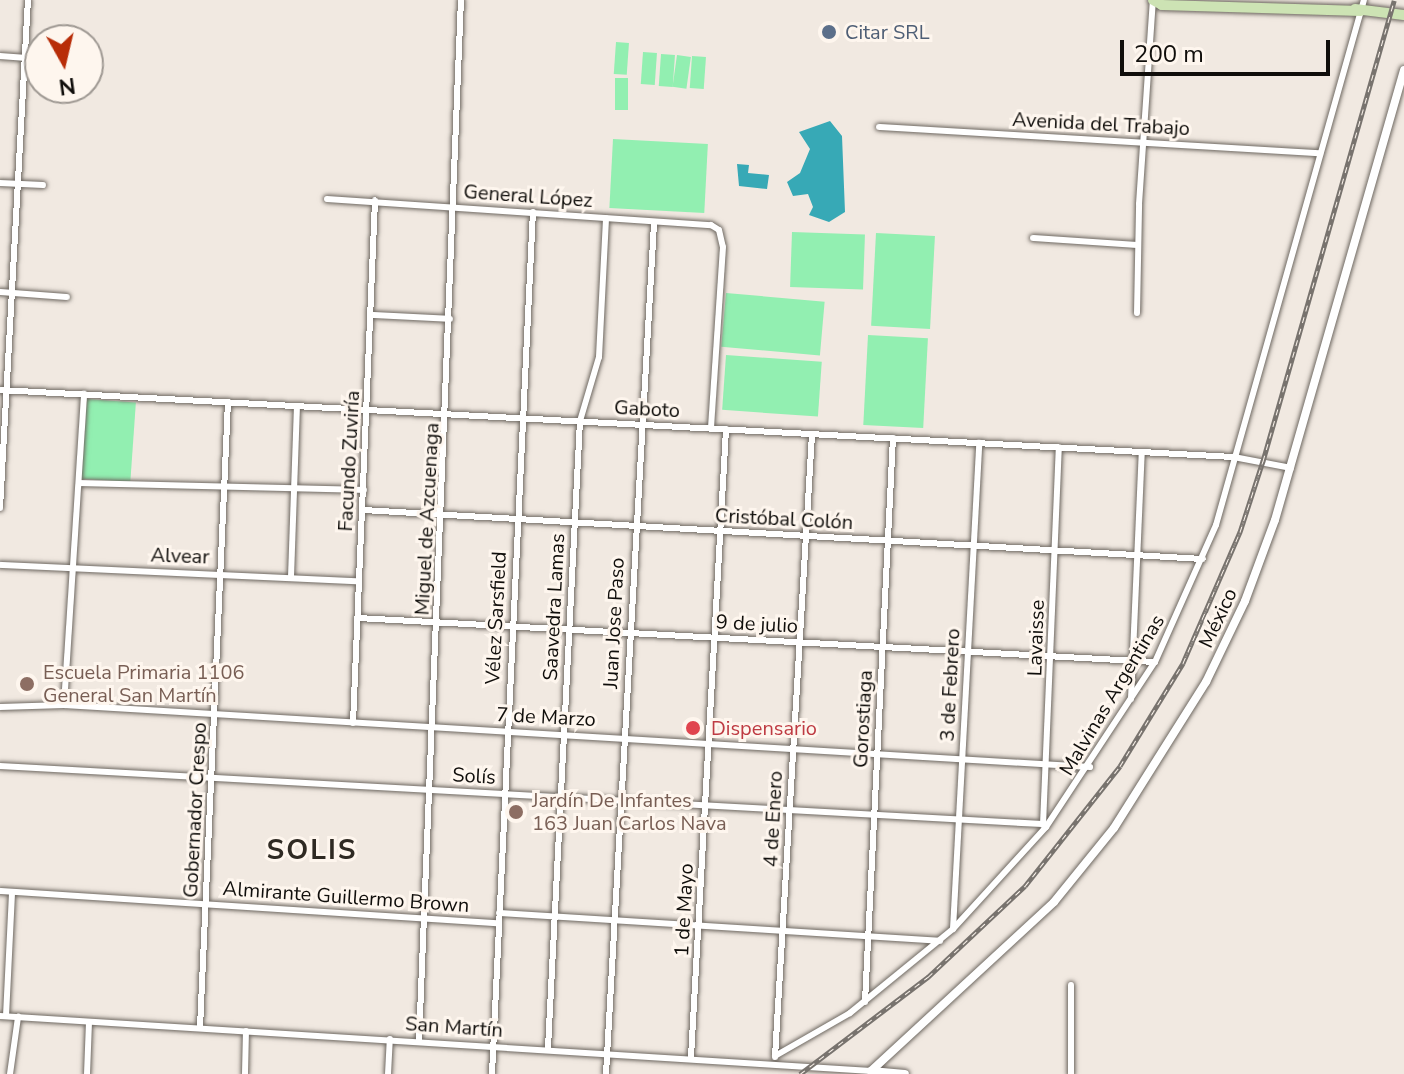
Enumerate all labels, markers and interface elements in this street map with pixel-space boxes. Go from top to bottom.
place label: Citar SRL [845,20,930,44]
marker: Citar SRL [820,23,838,41]
north arrow [24,24,104,104]
scale bar [1124,24,1334,74]
text: 200 m [1134,38,1204,70]
text: N [57,70,77,102]
street label: Avenida del Trabajo [1012,107,1190,141]
street label: General López [463,180,593,212]
street label: Facundo Zuviría [333,390,365,532]
street label: Gaboto [614,395,680,423]
street label: Miguel de Azcuenaga [410,422,444,616]
street label: Cristóbal Colón [714,503,854,535]
street label: Saavedra Lamas [538,533,570,681]
street label: Alvear [150,543,210,569]
street label: Vélez Sarsfield [481,551,511,685]
street label: Juan Jose Paso [599,557,629,689]
street label: México [1194,584,1242,652]
street label: Lavaisse [1023,599,1049,677]
street label: 9 de julio [715,610,799,638]
street label: Malvinas Argentinas [1054,610,1170,780]
street label: 3 de Febrero [935,628,965,742]
place label: Escuela Primaria 1106 General San Martín [43,660,244,707]
street label: Gorostiaga [848,670,878,768]
marker: Escuela Primaria 1106 General San Martín [18,675,36,693]
street label: 7 de Marzo [496,702,596,732]
place label: Dispensario [711,716,817,740]
marker: Dispensario [682,717,704,739]
street label: Gobernador Crespo [178,722,212,898]
street label: Solís [452,763,496,789]
street label: 4 de Enero [758,770,788,868]
place label: Jardín De Infantes 163 Juan Carlos Nava [532,788,727,835]
marker: Jardín De Infantes 163 Juan Carlos Nava [507,803,525,821]
district label: SOLIS [267,833,357,867]
street label: 1 de Mayo [670,863,698,957]
street label: Almirante Guillermo Brown [222,876,470,918]
street label: San Martín [404,1012,504,1042]

